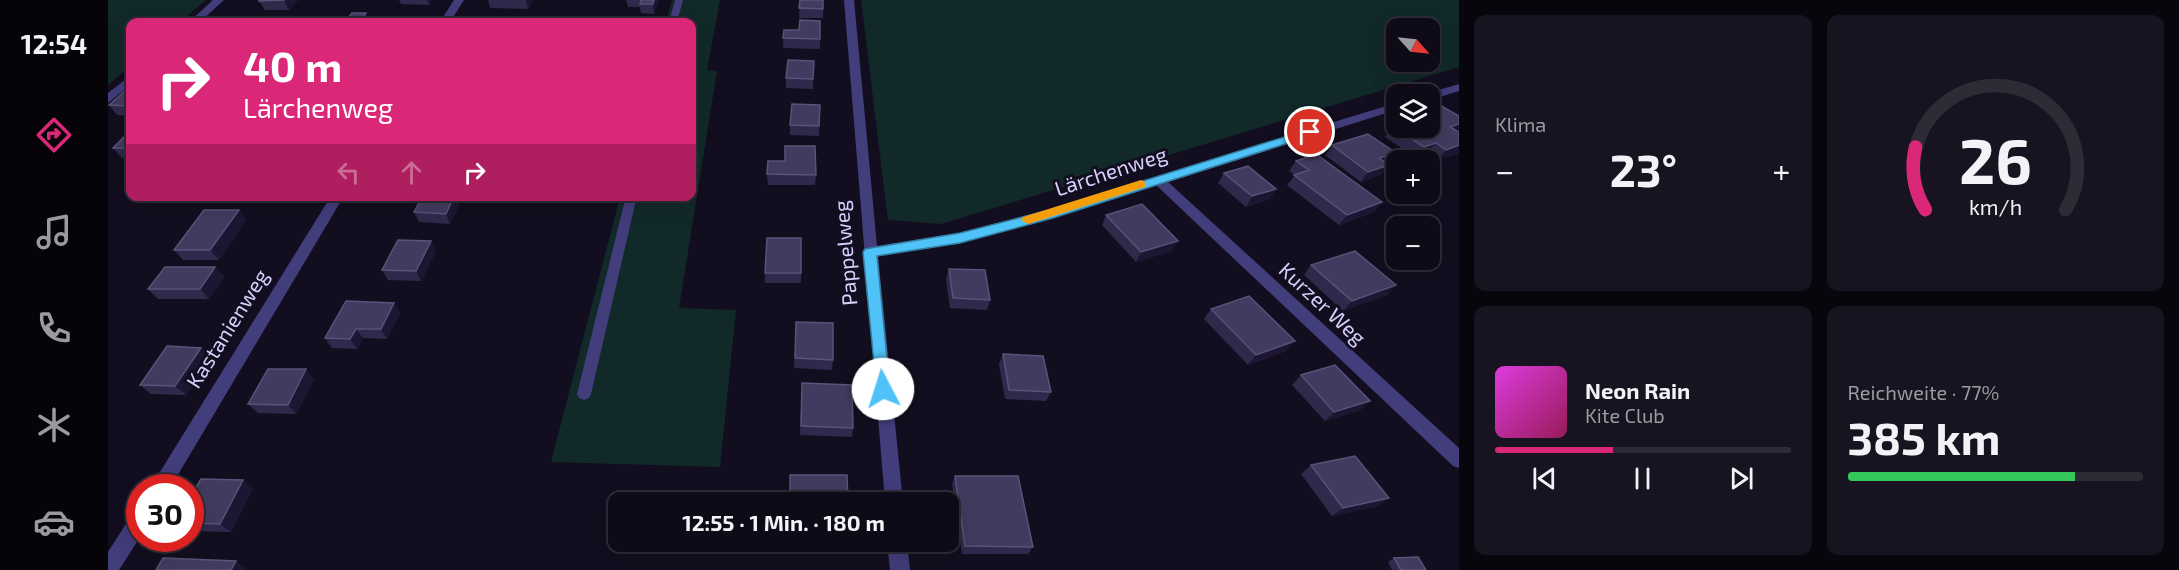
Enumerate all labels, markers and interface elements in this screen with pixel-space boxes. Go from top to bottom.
north arrow [1386,18,1440,72]
map controls [1386,18,1440,270]
text: 12:54 [21,27,87,59]
text: 40 m [243,40,342,90]
icon: right [144,42,222,120]
button: layers [1386,84,1440,138]
text: Lärchenweg [243,91,393,123]
pin [1284,106,1335,157]
text: Klima [1495,112,1546,136]
icon: directions [33,114,75,156]
icon: arrive [1293,115,1326,148]
text: 26 [1959,122,2032,197]
street label: Lärchenweg [1051,141,1170,200]
text: 23° [1610,142,1677,196]
button: + [1386,150,1440,204]
text: − [1495,150,1514,190]
text: + [1772,150,1790,190]
icon: left [332,156,365,189]
icon: ahead [395,156,428,189]
icon: right [458,156,491,189]
text: km/h [1969,194,2022,219]
street label: Pappelweg [827,199,862,307]
icon: music [33,211,75,253]
button: − [1386,216,1440,270]
street label: Kurzer Weg [1274,256,1372,350]
street label: Kastanienweg [180,264,273,392]
icon: phone [33,307,75,349]
position arrow [851,357,915,421]
text: Neon Rain [1585,377,1690,403]
text: Reichweite · 77% [1848,380,1999,404]
text: Kite Club [1585,403,1665,427]
icon: climate [33,404,75,446]
text: 385 km [1848,410,2000,464]
icon: previous [1528,462,1561,495]
icon: pause [1626,462,1659,495]
icon: next [1725,462,1758,495]
speed limit sign: 30 [126,474,204,552]
icon: car [33,501,75,543]
text: 12:55 · 1 Min. · 180 m [682,509,885,535]

